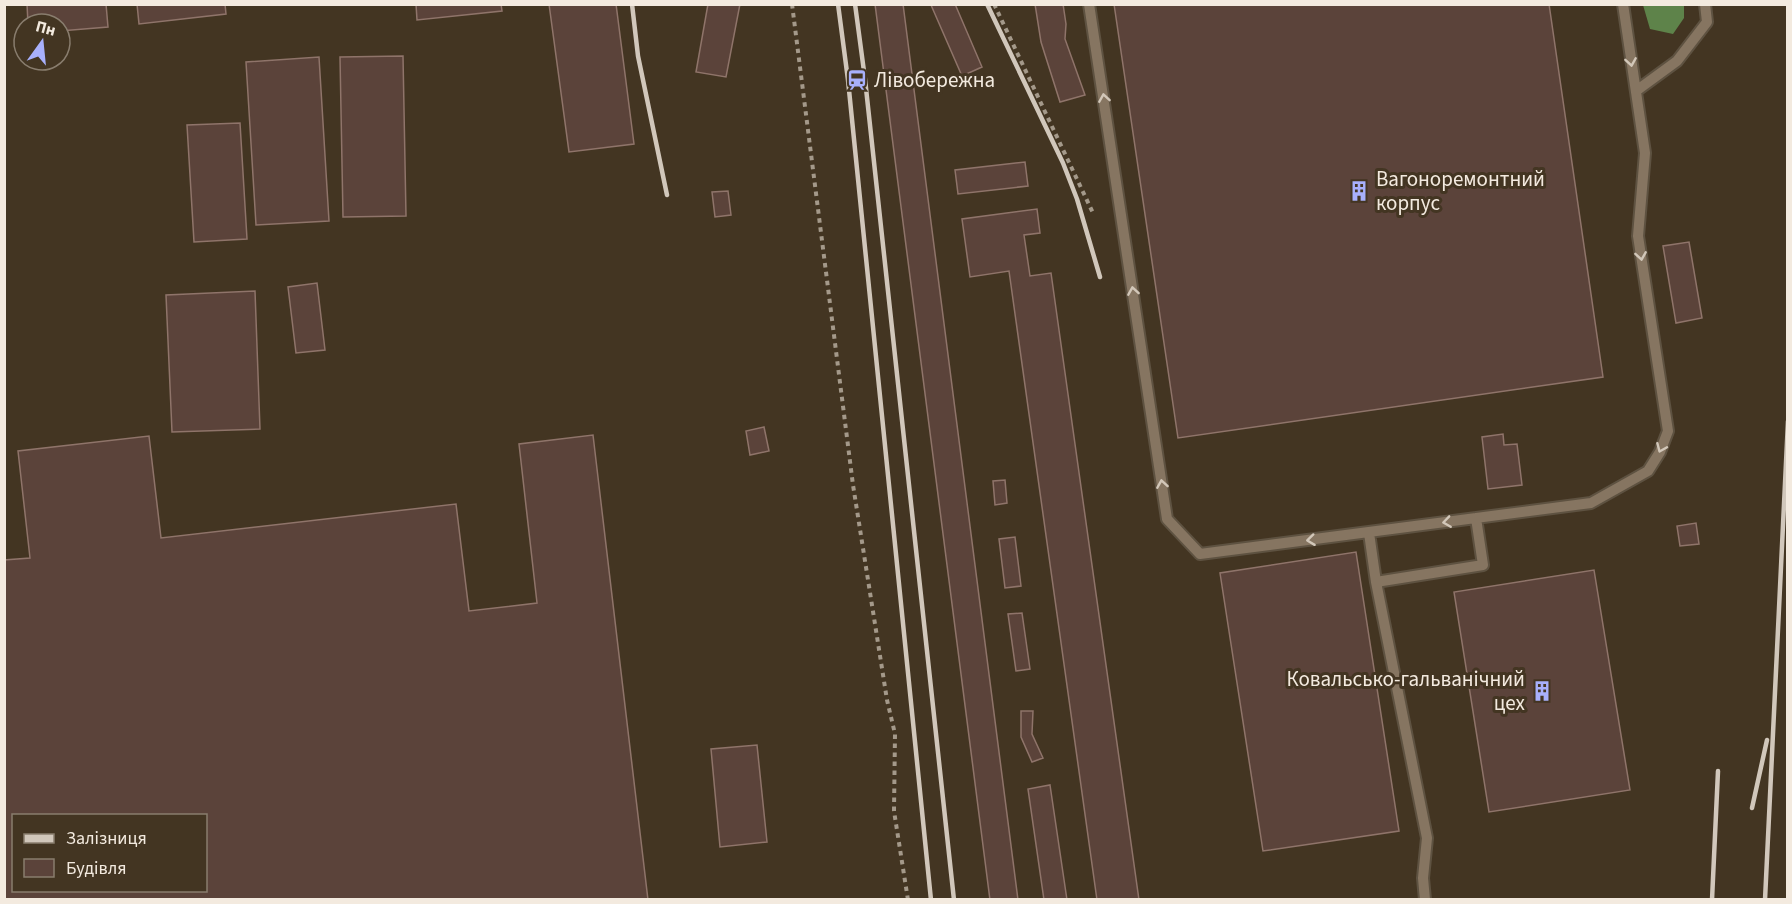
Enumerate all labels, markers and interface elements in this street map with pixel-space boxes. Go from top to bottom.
north arrow [12,12,72,72]
text: Пн [33,15,58,42]
one-way arrow [1625,58,1637,67]
place label: Лівобережна [874,65,995,95]
station icon: Лівобережна [845,68,869,92]
one-way arrow [1098,93,1110,103]
place label: Вагоноремонтний корпус [1376,164,1545,218]
building icon: Вагоноремонтний корпус [1347,179,1371,203]
one-way arrow [1635,251,1647,260]
one-way arrow [1127,286,1139,295]
one-way arrow [1656,441,1668,452]
one-way arrow [1156,479,1168,488]
one-way arrow [1443,515,1452,527]
one-way arrow [1306,534,1315,546]
place label: Ковальсько-гальванічний цех [1286,664,1526,718]
building icon: Ковальсько-гальванічний цех [1530,679,1554,703]
legend [12,814,207,892]
text: Залізниця [66,826,147,851]
text: Будівля [66,856,126,881]

